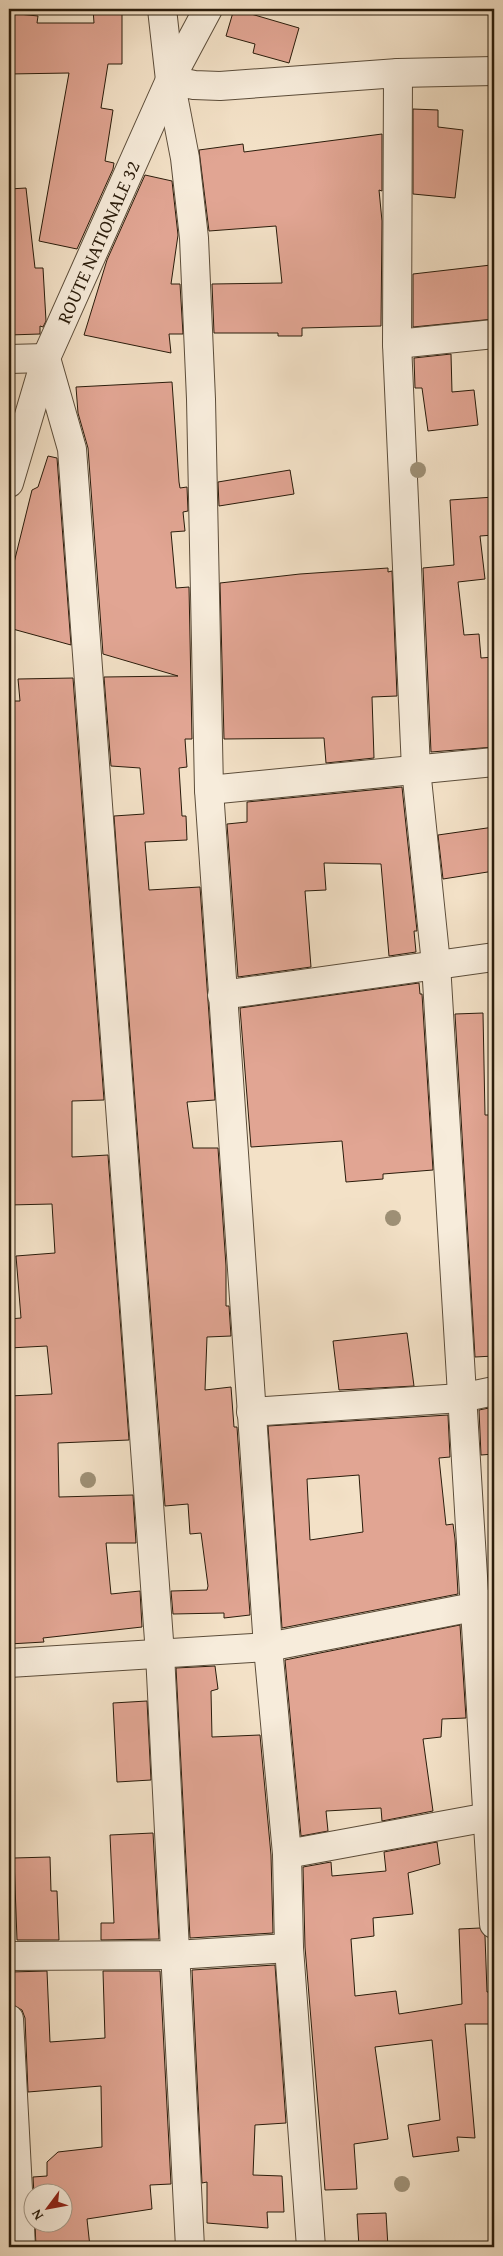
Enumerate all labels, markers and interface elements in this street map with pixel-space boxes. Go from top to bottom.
street label: ROUTE NATIONALE 32 [49,156,147,328]
north arrow [22,2184,72,2234]
text: N [26,2205,48,2224]

